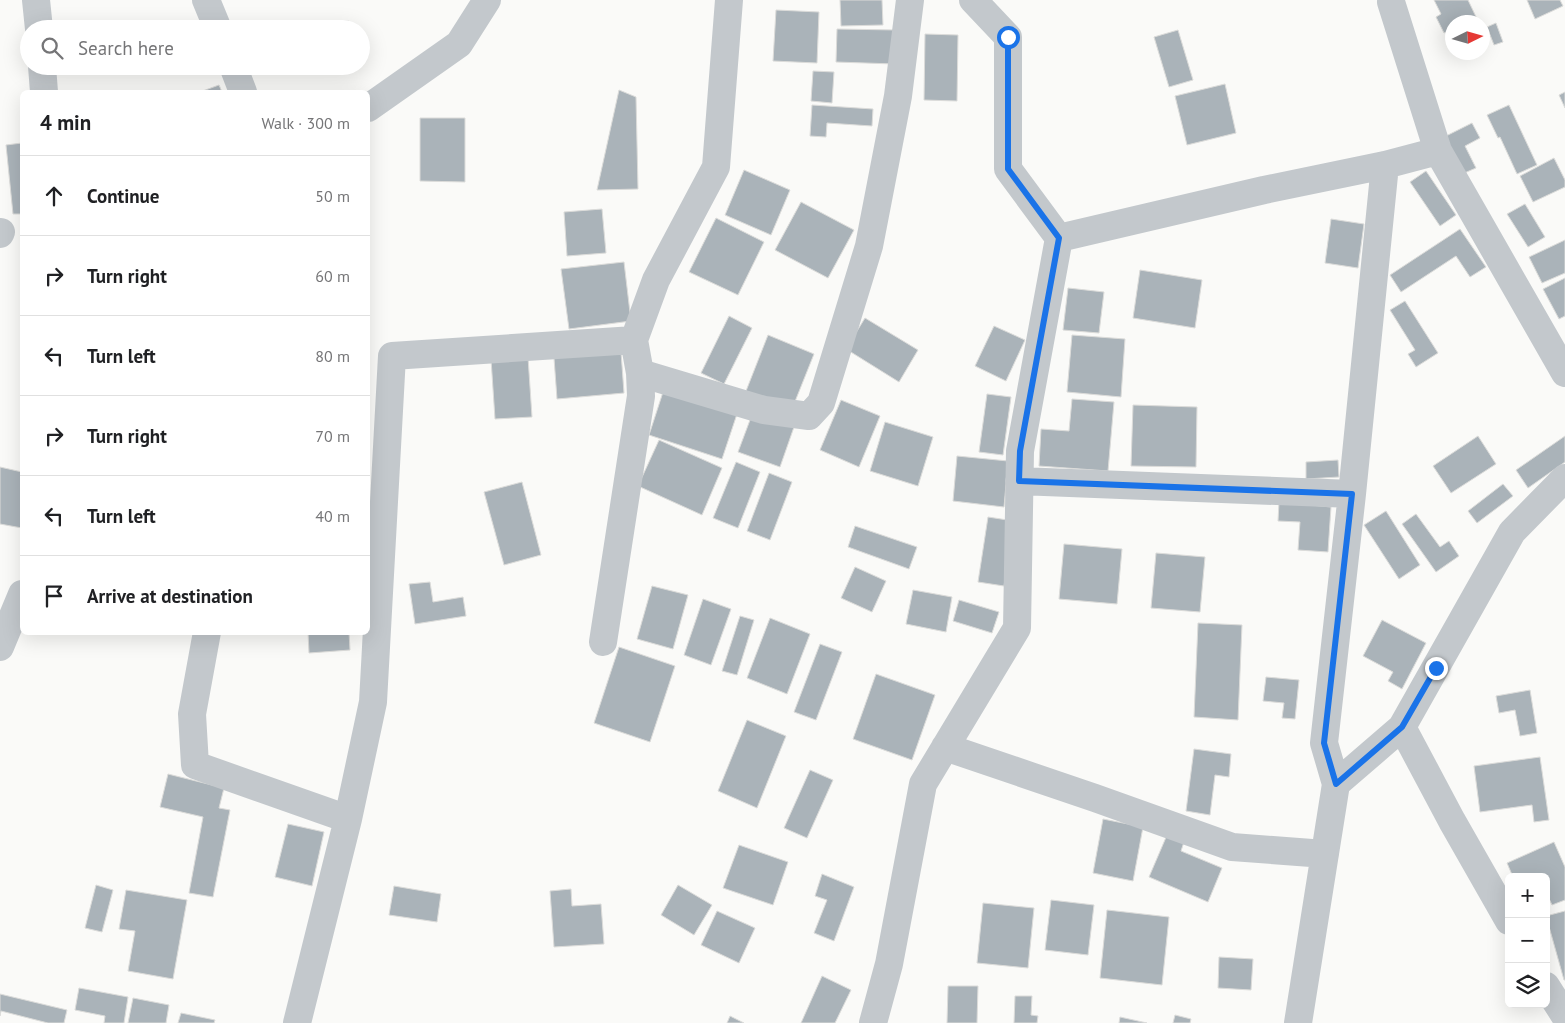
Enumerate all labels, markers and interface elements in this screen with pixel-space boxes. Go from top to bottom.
north arrow [1445,15,1490,60]
search box [20,20,370,75]
route start [997,26,1020,49]
icon: search [38,34,66,62]
text: Search here [78,36,174,60]
text: 4 min [40,109,91,136]
text: Walk · 300 m [261,113,350,133]
icon: ahead [40,182,68,210]
text: Continue [87,184,159,208]
text: 50 m [315,186,350,206]
icon: right [40,262,68,290]
text: Turn right [87,264,167,288]
text: 60 m [315,266,350,286]
icon: left [40,342,68,370]
text: Turn left [87,344,156,368]
text: 80 m [315,346,350,366]
icon: right [40,422,68,450]
text: Turn right [87,424,167,448]
text: 70 m [315,426,350,446]
icon: left [40,502,68,530]
text: Turn left [87,504,156,528]
text: 40 m [315,506,350,526]
icon: arrive [40,582,68,610]
text: Arrive at destination [87,584,253,608]
route end [1425,657,1448,680]
map controls [1505,873,1550,1008]
button: + [1505,873,1550,918]
button: − [1505,918,1550,963]
button: layers [1505,963,1550,1008]

